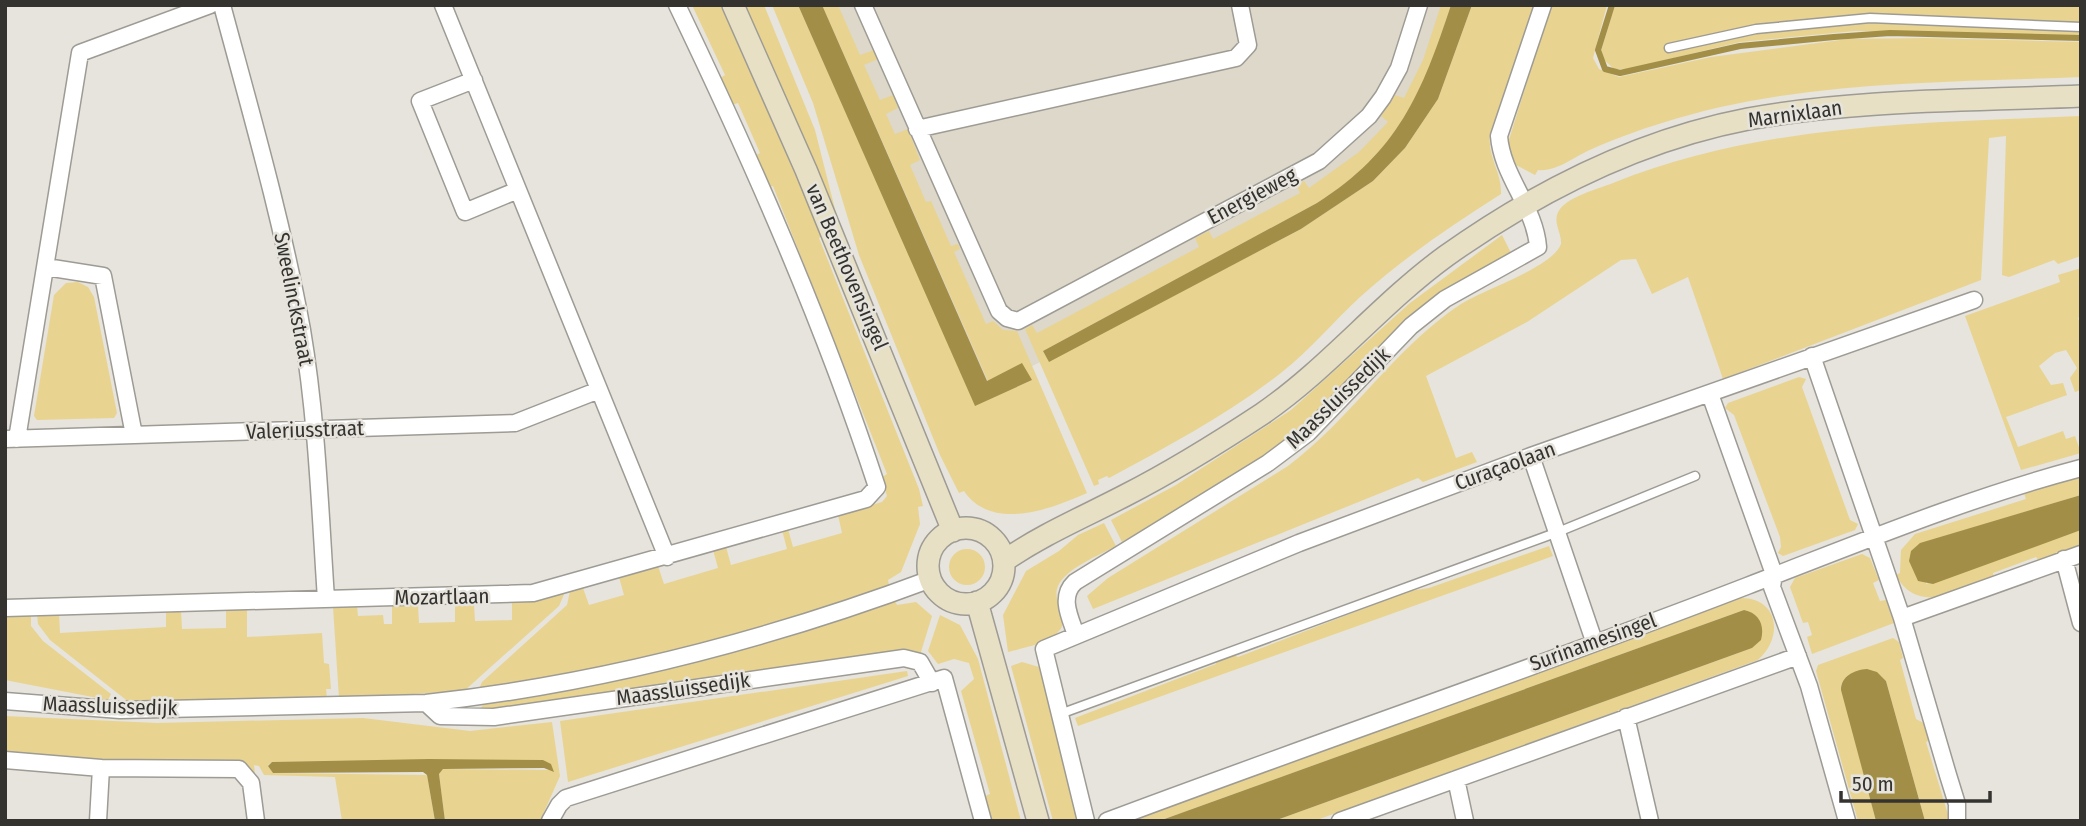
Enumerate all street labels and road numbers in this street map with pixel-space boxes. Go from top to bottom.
street label: Marnixlaan [1746,95,1844,133]
street label: Energieweg [1203,162,1301,230]
street label: van Beethovensingel [800,180,894,354]
street label: Sweelinckstraat [268,230,320,368]
street label: Maassluissedijk [1281,342,1396,454]
street label: Valeriusstraat [246,415,365,445]
street label: Curaçaolaan [1451,436,1559,496]
street label: Mozartlaan [394,583,490,611]
street label: Surinamesingel [1526,607,1660,677]
street label: Maassluissedijk [615,667,752,711]
street label: Maassluissedijk [42,691,178,721]

